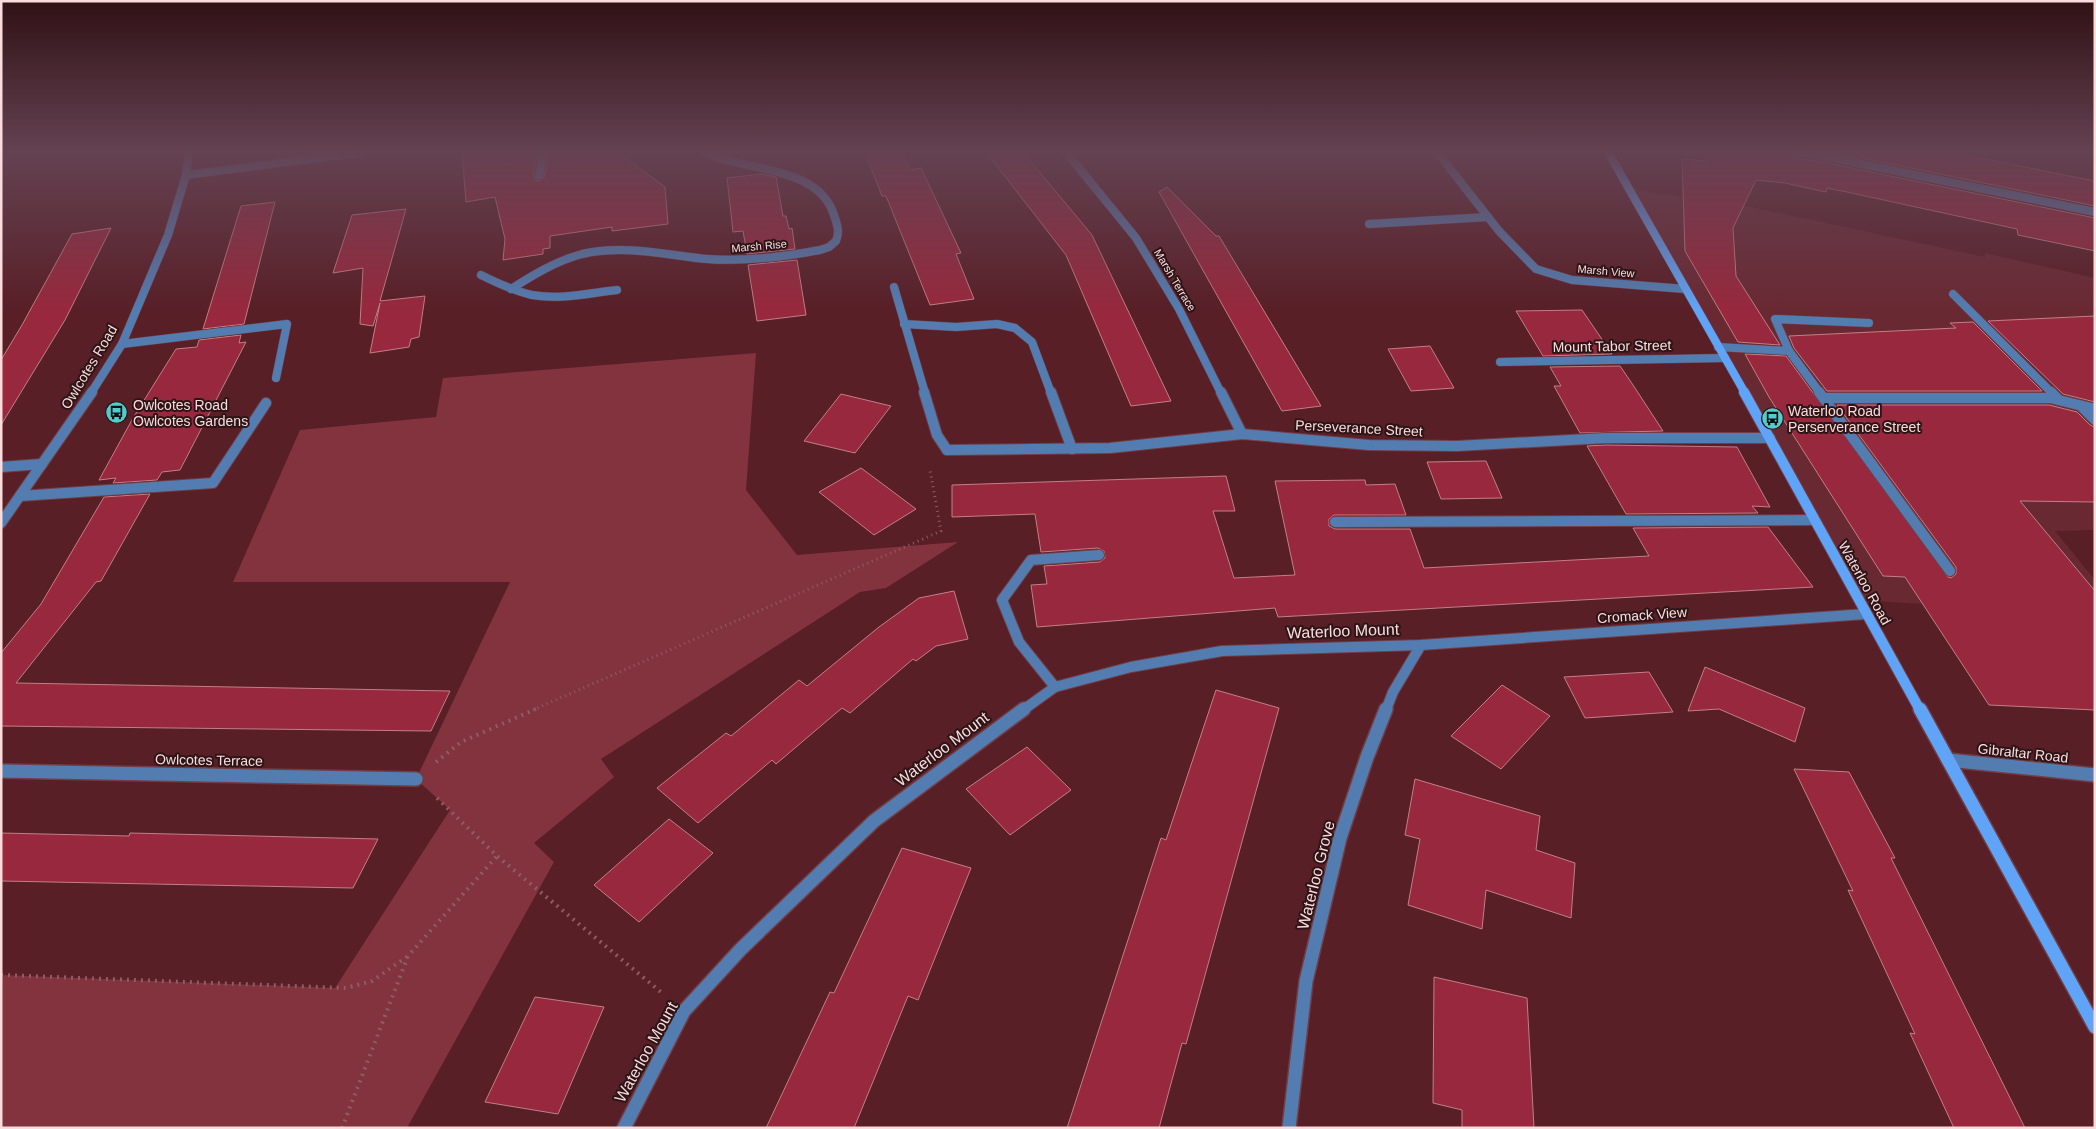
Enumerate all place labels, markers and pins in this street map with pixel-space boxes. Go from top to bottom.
place label: Owlcotes Road Owlcotes Gardens [133,397,248,429]
bus stop icon: Owlcotes Road Owlcotes Gardens [105,401,129,425]
place label: Waterloo Road Perserverance Street [1788,403,1920,435]
bus stop icon: Waterloo Road Perserverance Street [1760,407,1784,431]

